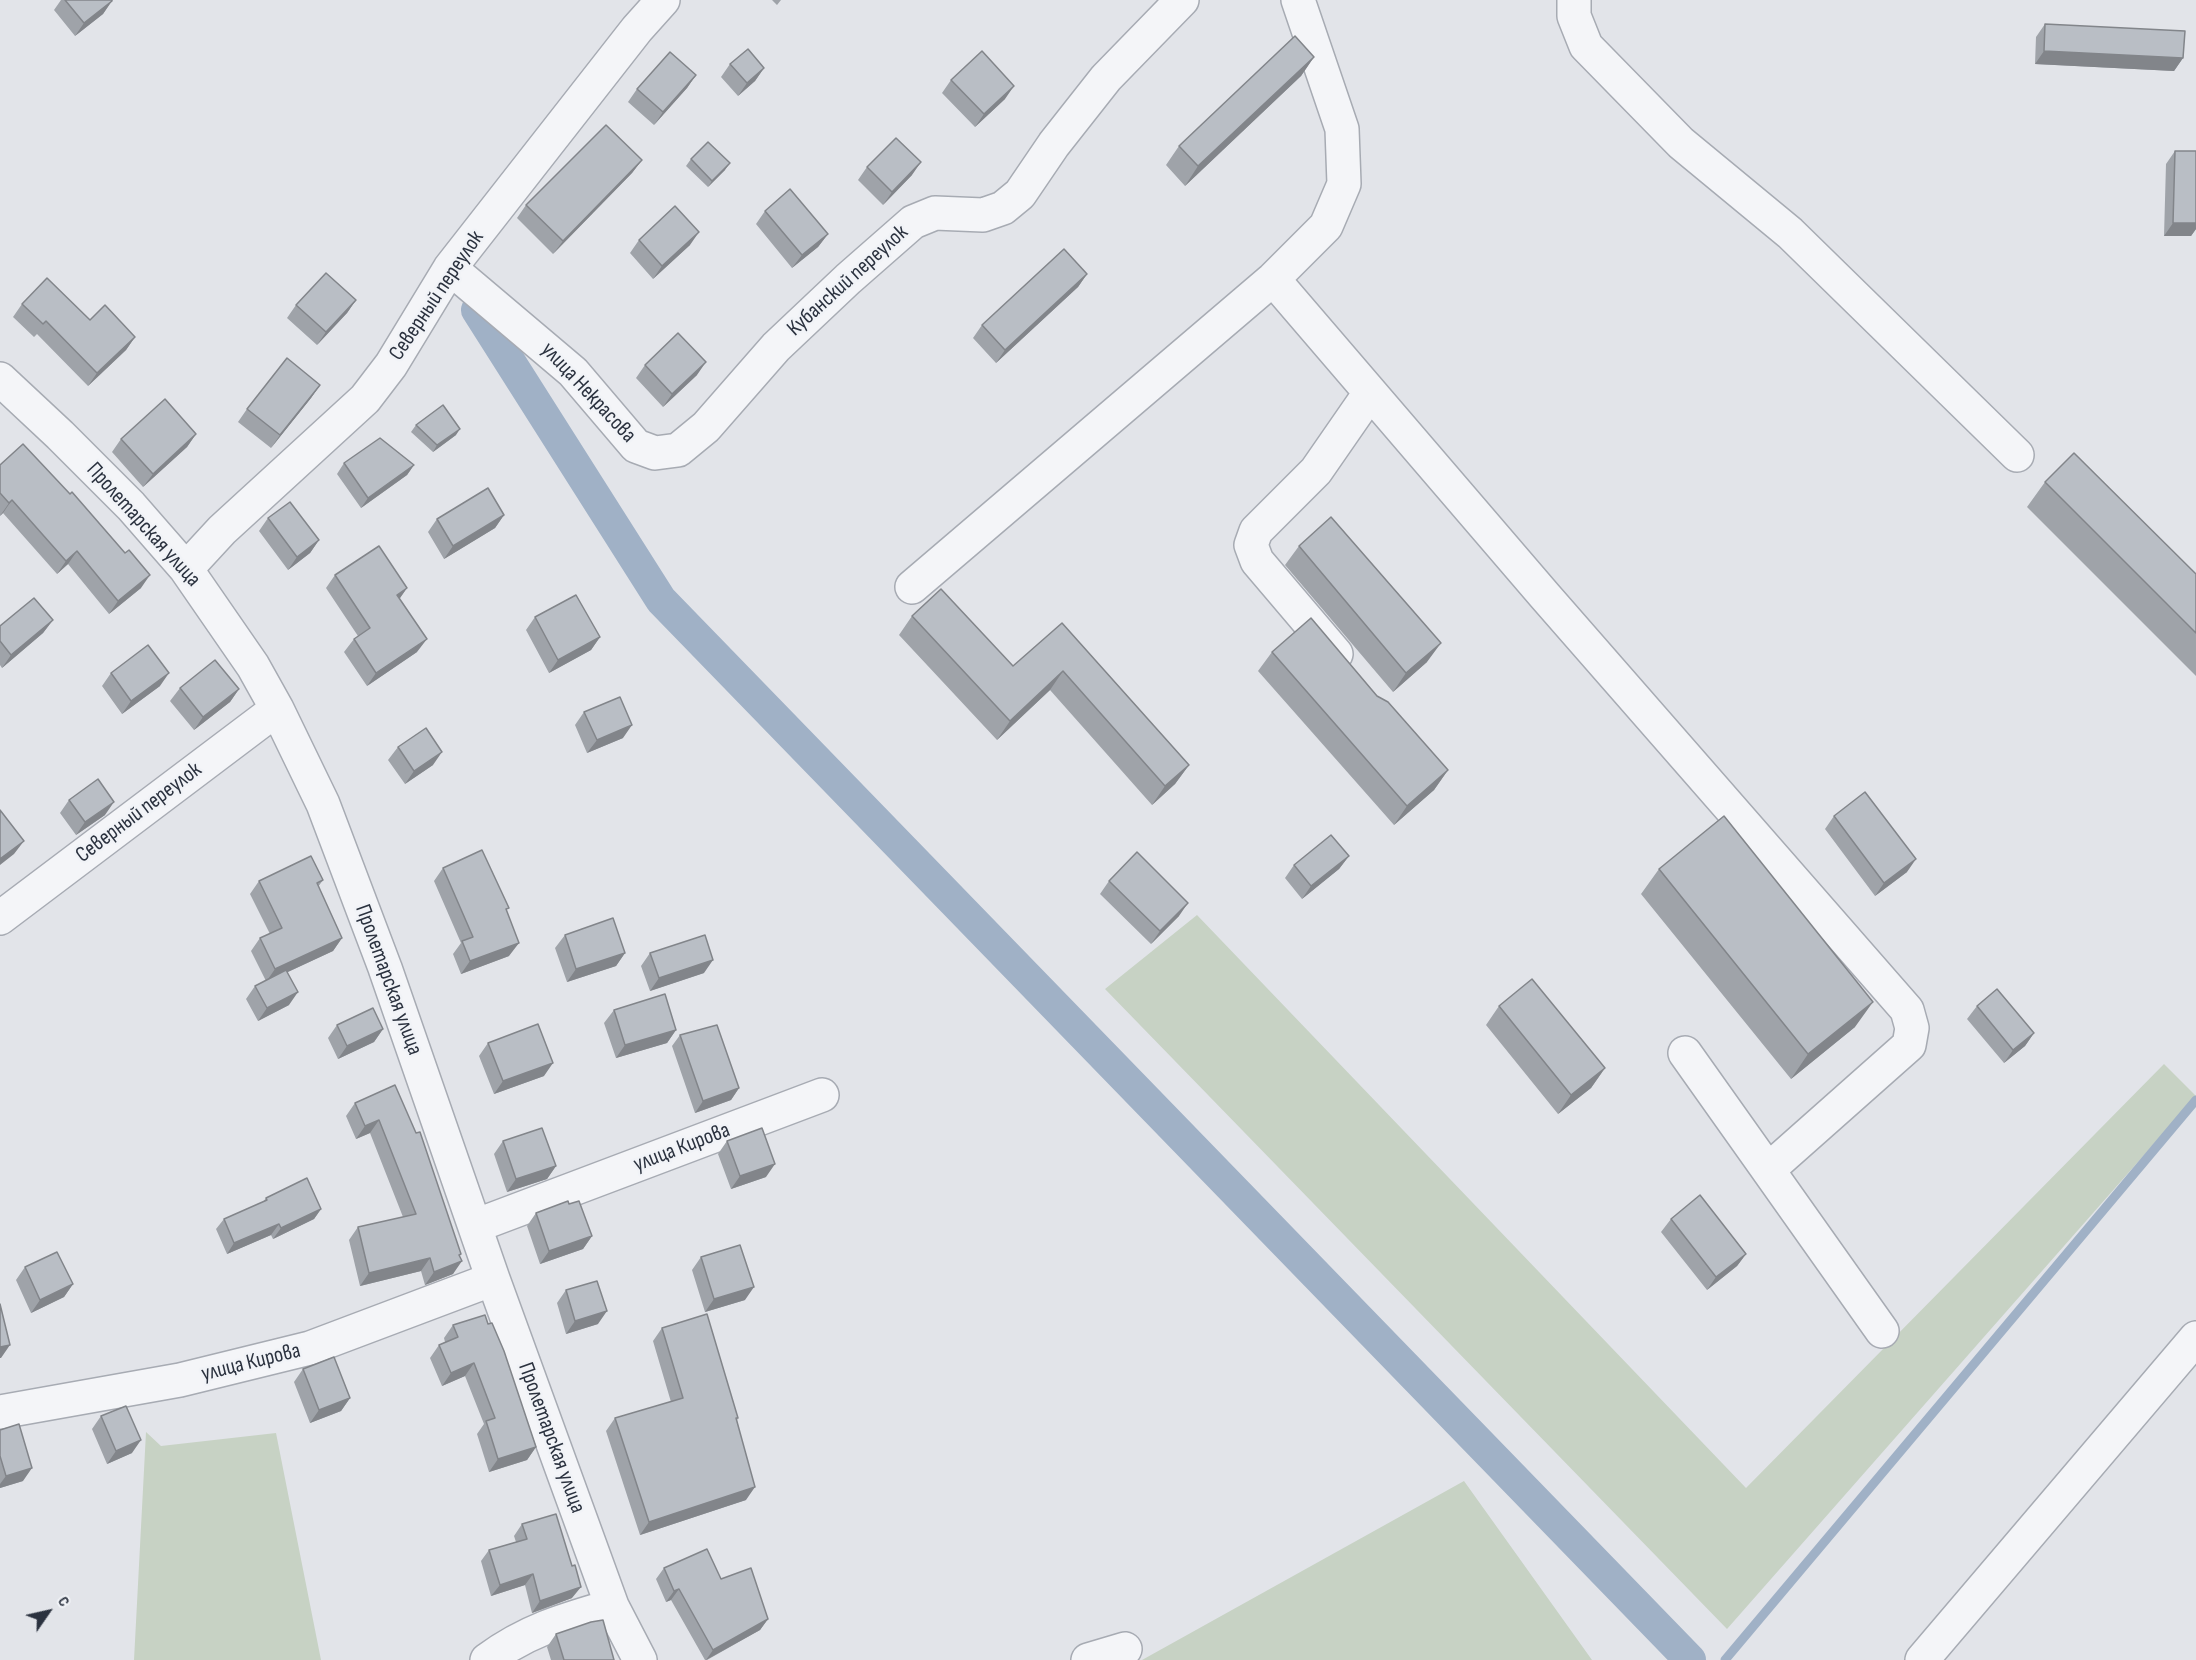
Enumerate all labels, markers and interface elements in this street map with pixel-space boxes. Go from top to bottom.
street label: Кубанский переулок [782,220,914,342]
street label: Северный переулок [384,226,490,366]
street label: улица Некрасова [535,337,641,449]
street label: Пролетарская улица [80,457,206,593]
street label: Северный переулок [71,757,207,869]
street label: Пролетарская улица [349,901,427,1059]
street label: улица Кирова [630,1118,734,1178]
street label: улица Кирова [199,1338,303,1388]
street label: Пролетарская улица [512,1359,590,1517]
north arrow [18,1582,78,1642]
text: С [53,1593,74,1610]

